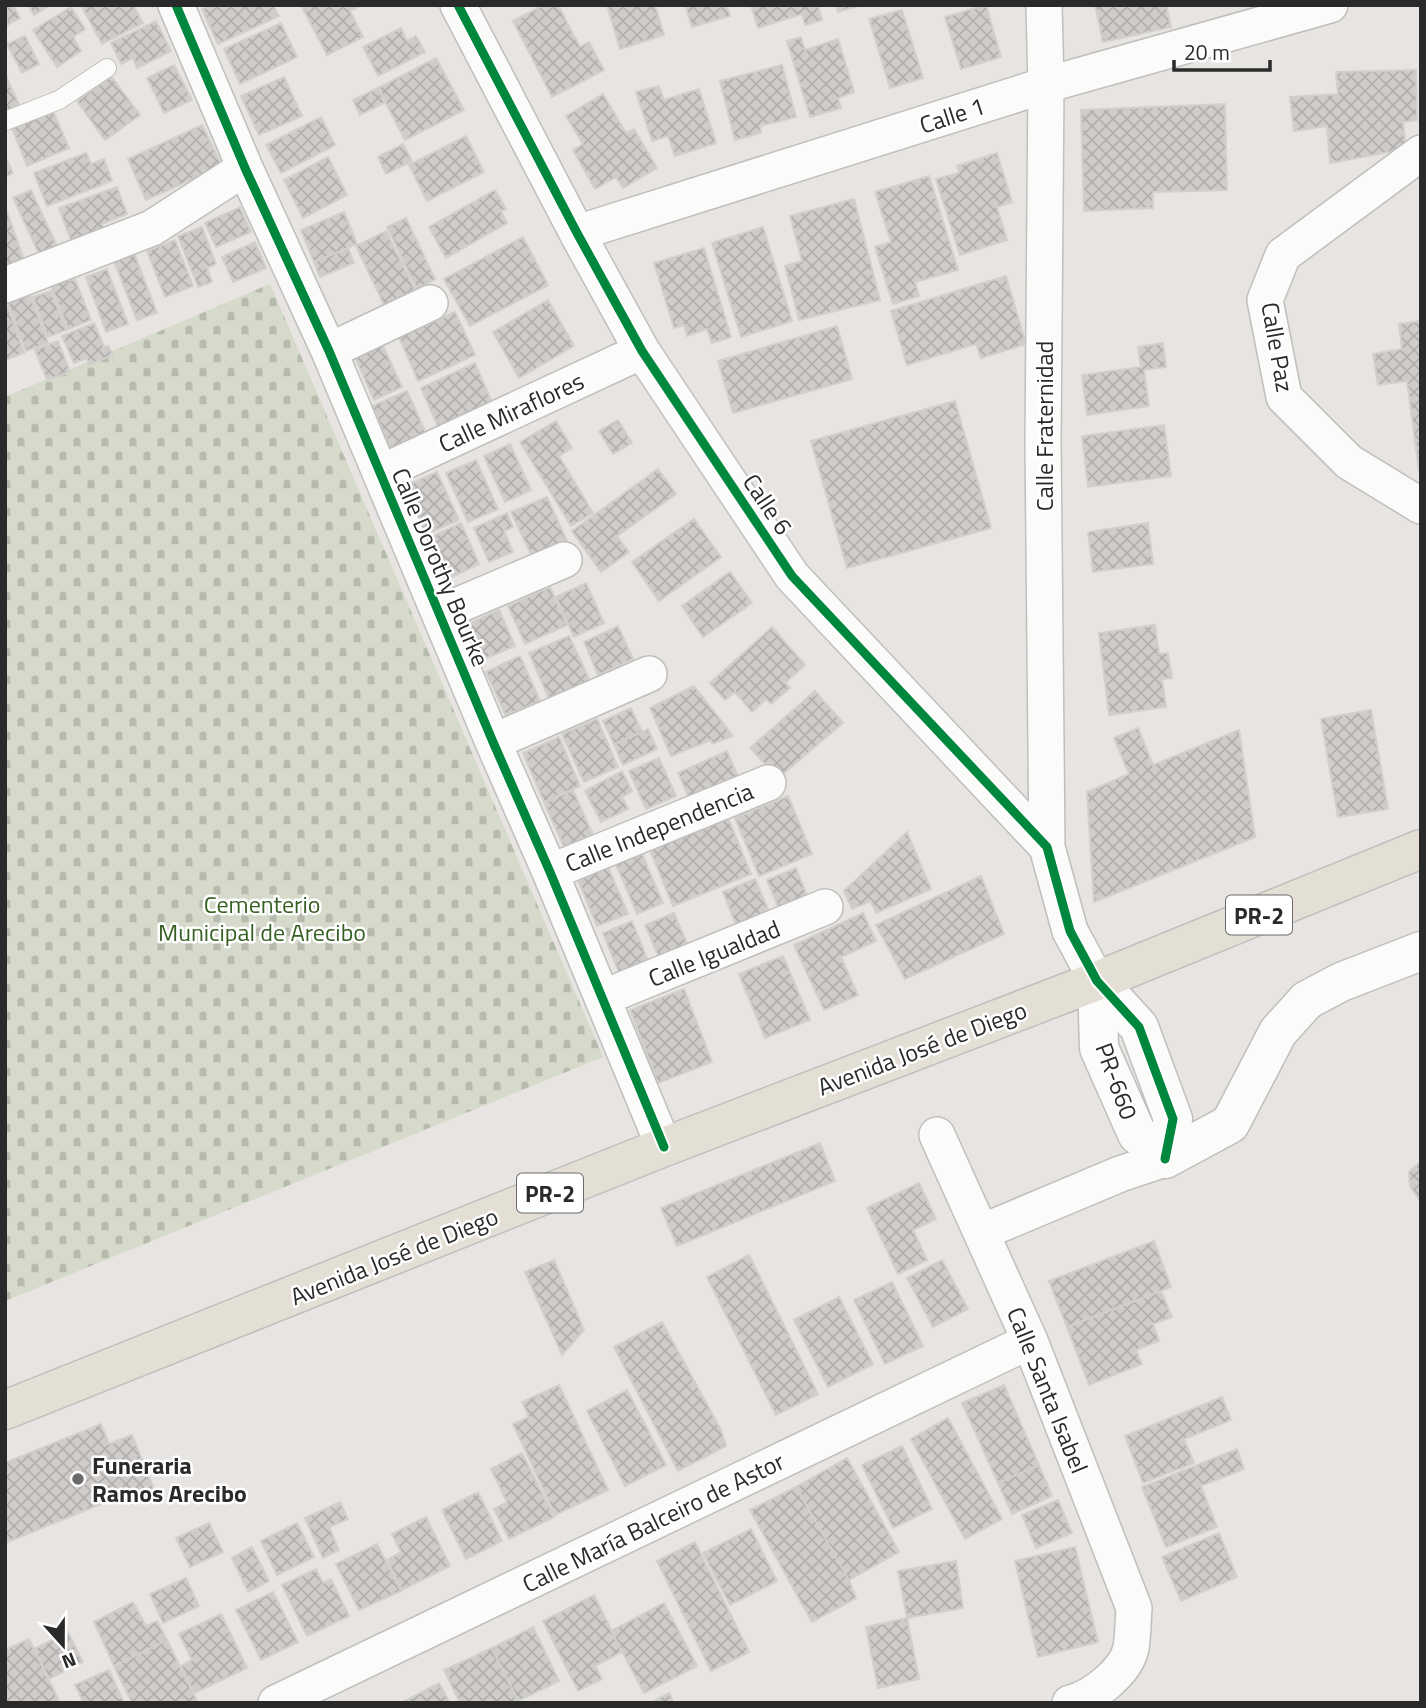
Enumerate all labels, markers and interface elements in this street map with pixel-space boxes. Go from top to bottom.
scale bar [1174,28,1270,72]
text: 20 m [1184,36,1230,68]
street label: Calle 1 [915,88,989,142]
street label: Calle Paz [1252,299,1304,395]
street label: Calle Fraternidad [1026,341,1062,511]
street label: Calle Miraflores [432,363,590,461]
street label: Calle Dorothy Bourke [383,462,499,672]
street label: Calle 6 [734,466,802,542]
street label: Calle Independencia [559,773,759,881]
park label: Cementerio Municipal de Arecibo [158,886,366,950]
road number: PR-2 [1226,896,1292,934]
street label: Calle Igualdad [643,910,785,996]
street label: Avenida José de Diego [812,992,1032,1104]
street label: PR-660 [1086,1037,1148,1125]
road number: PR-2 [517,1174,583,1212]
street label: Avenida José de Diego [285,1198,503,1314]
street label: Calle Santa Isabel [998,1301,1098,1479]
street label: Calle María Balceiro de Astor [516,1443,790,1601]
place label: Funeraria Ramos Arecibo [92,1447,247,1511]
marker: Funeraria Ramos Arecibo [70,1471,86,1487]
north arrow [28,1610,98,1680]
text: N [58,1645,81,1677]

